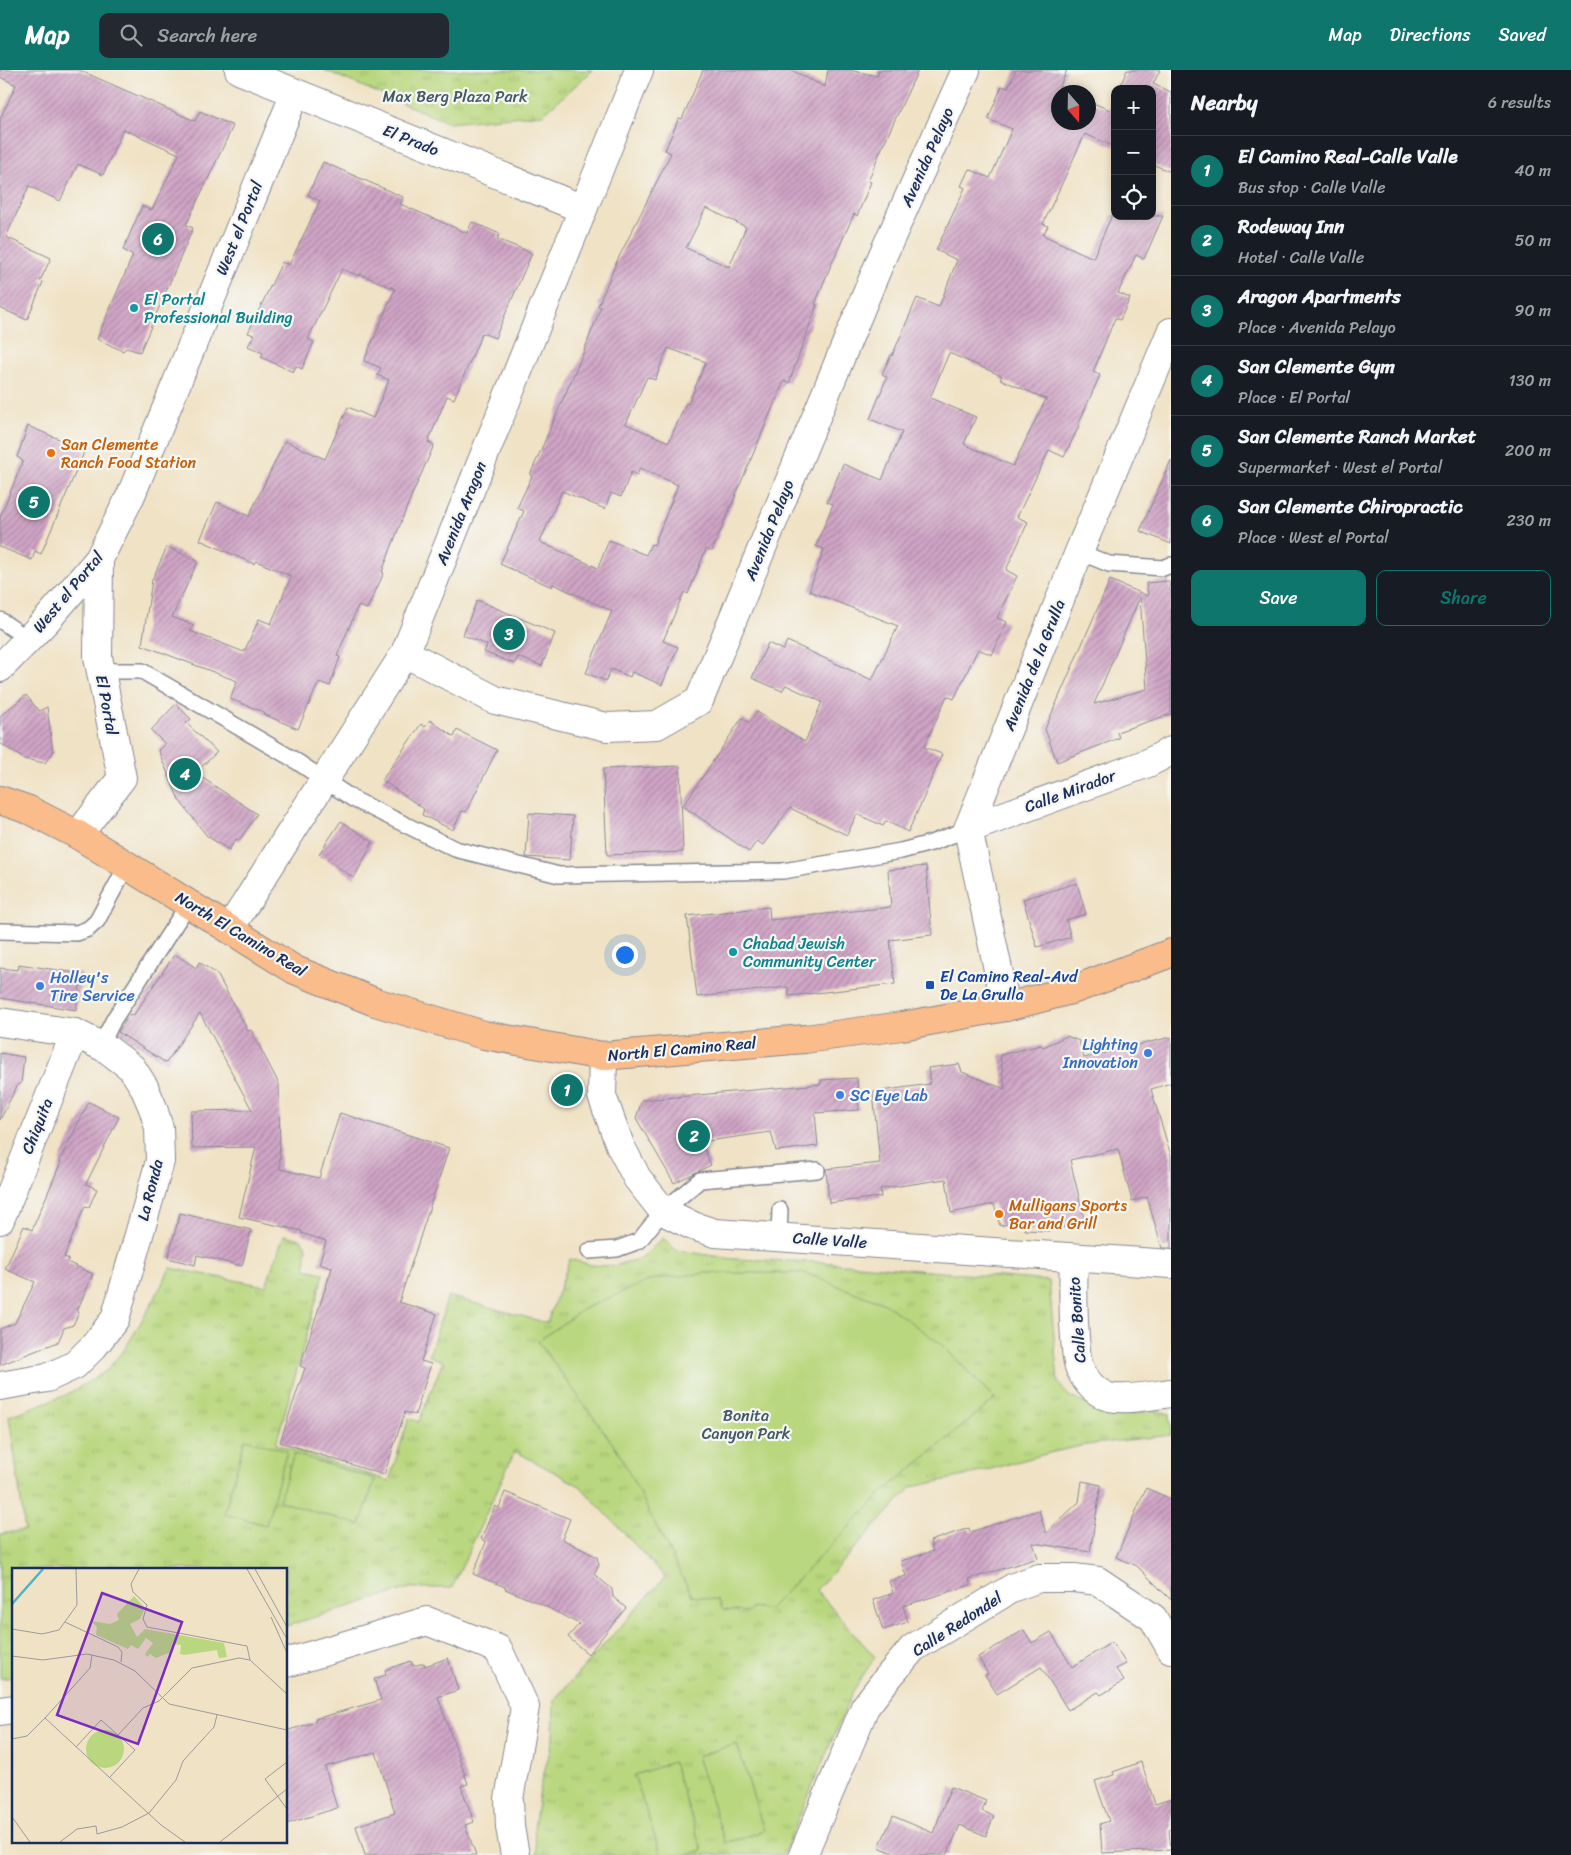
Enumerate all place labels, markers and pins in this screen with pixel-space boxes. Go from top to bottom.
pin: 6 [142,220,174,258]
place label: El Portal Professional Building [144,285,293,332]
marker: El Portal Professional Building [128,302,140,314]
place label: San Clemente Ranch Food Station [61,430,197,477]
marker: San Clemente Ranch Food Station [45,447,57,459]
pin: 5 [18,483,50,521]
pin: 3 [493,615,525,653]
pin: 4 [169,755,201,793]
place label: Chabad Jewish Community Center [743,929,877,976]
marker: Chabad Jewish Community Center [727,946,739,958]
place label: El Camino Real-Avd De La Grulla [940,962,1079,1009]
place label: Holley's Tire Service [50,963,135,1010]
marker: El Camino Real-Avd De La Grulla [924,979,936,991]
marker: Holley's Tire Service [34,980,46,992]
place label: Lighting Innovation [1062,1030,1138,1077]
marker: Lighting Innovation [1142,1047,1154,1059]
pin: 1 [551,1071,583,1109]
place label: SC Eye Lab [850,1081,928,1110]
marker: SC Eye Lab [834,1089,846,1101]
pin: 2 [678,1117,710,1155]
place label: Mulligans Sports Bar and Grill [1009,1191,1128,1238]
marker: Mulligans Sports Bar and Grill [993,1208,1005,1220]

